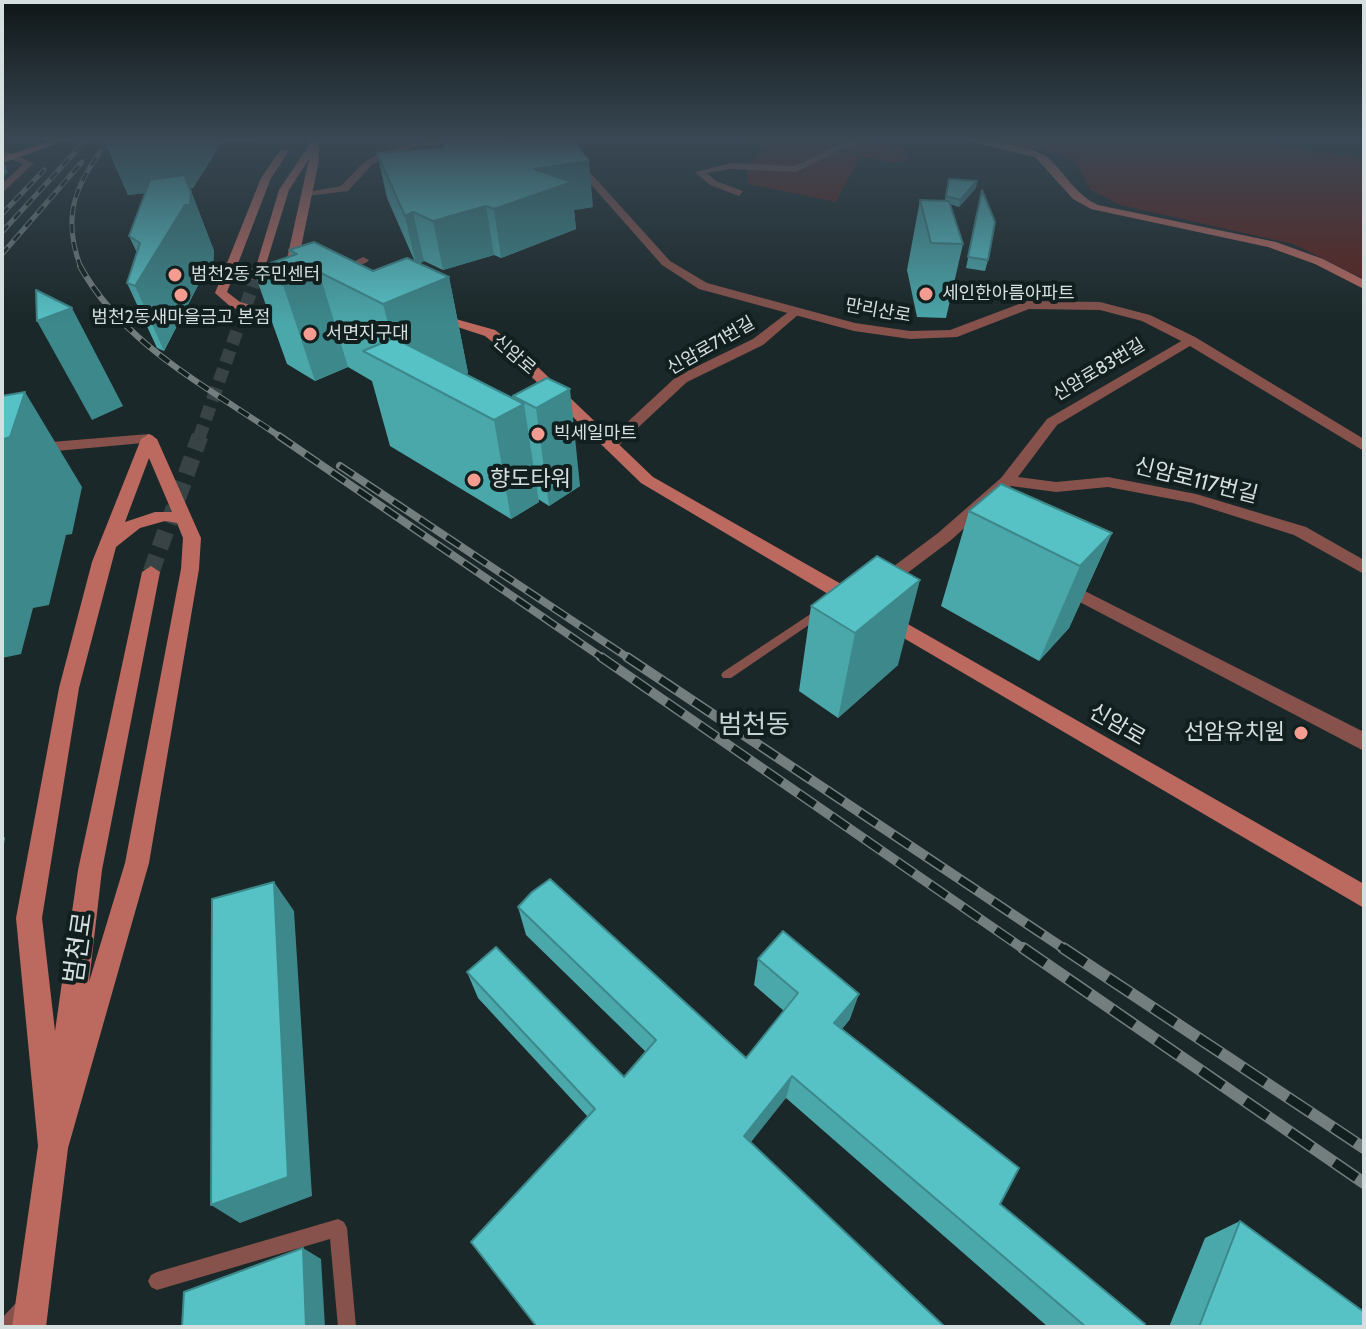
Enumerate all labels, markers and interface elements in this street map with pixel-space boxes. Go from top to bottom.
place label: 범천2동 주민센터 [191,264,320,286]
marker: 범천2동 주민센터 [166,266,184,284]
place label: 세인한아름아파트 [942,283,1074,305]
marker: 세인한아름아파트 [917,285,935,303]
marker: 범천2동새마을금고 본점 [172,286,190,304]
street label: 만리산로 [844,295,912,327]
place label: 범천2동새마을금고 본점 [91,307,271,329]
street label: 신암로71번길 [663,312,759,380]
place label: 서면지구대 [326,323,409,345]
marker: 서면지구대 [301,325,319,343]
street label: 신암로 [488,331,540,379]
street label: 신암로83번길 [1049,334,1149,406]
place label: 빅세일마트 [554,423,637,445]
marker: 빅세일마트 [529,425,547,443]
street label: 신암로117번길 [1131,453,1261,509]
place label: 향도타워 [490,467,571,493]
marker: 향도타워 [465,471,483,489]
street label: 신암로 [1084,698,1150,752]
district label: 범천동 [718,709,790,741]
place label: 선암유치원 [1184,720,1285,746]
marker: 선암유치원 [1292,724,1310,742]
street label: 범천로 [59,910,99,986]

